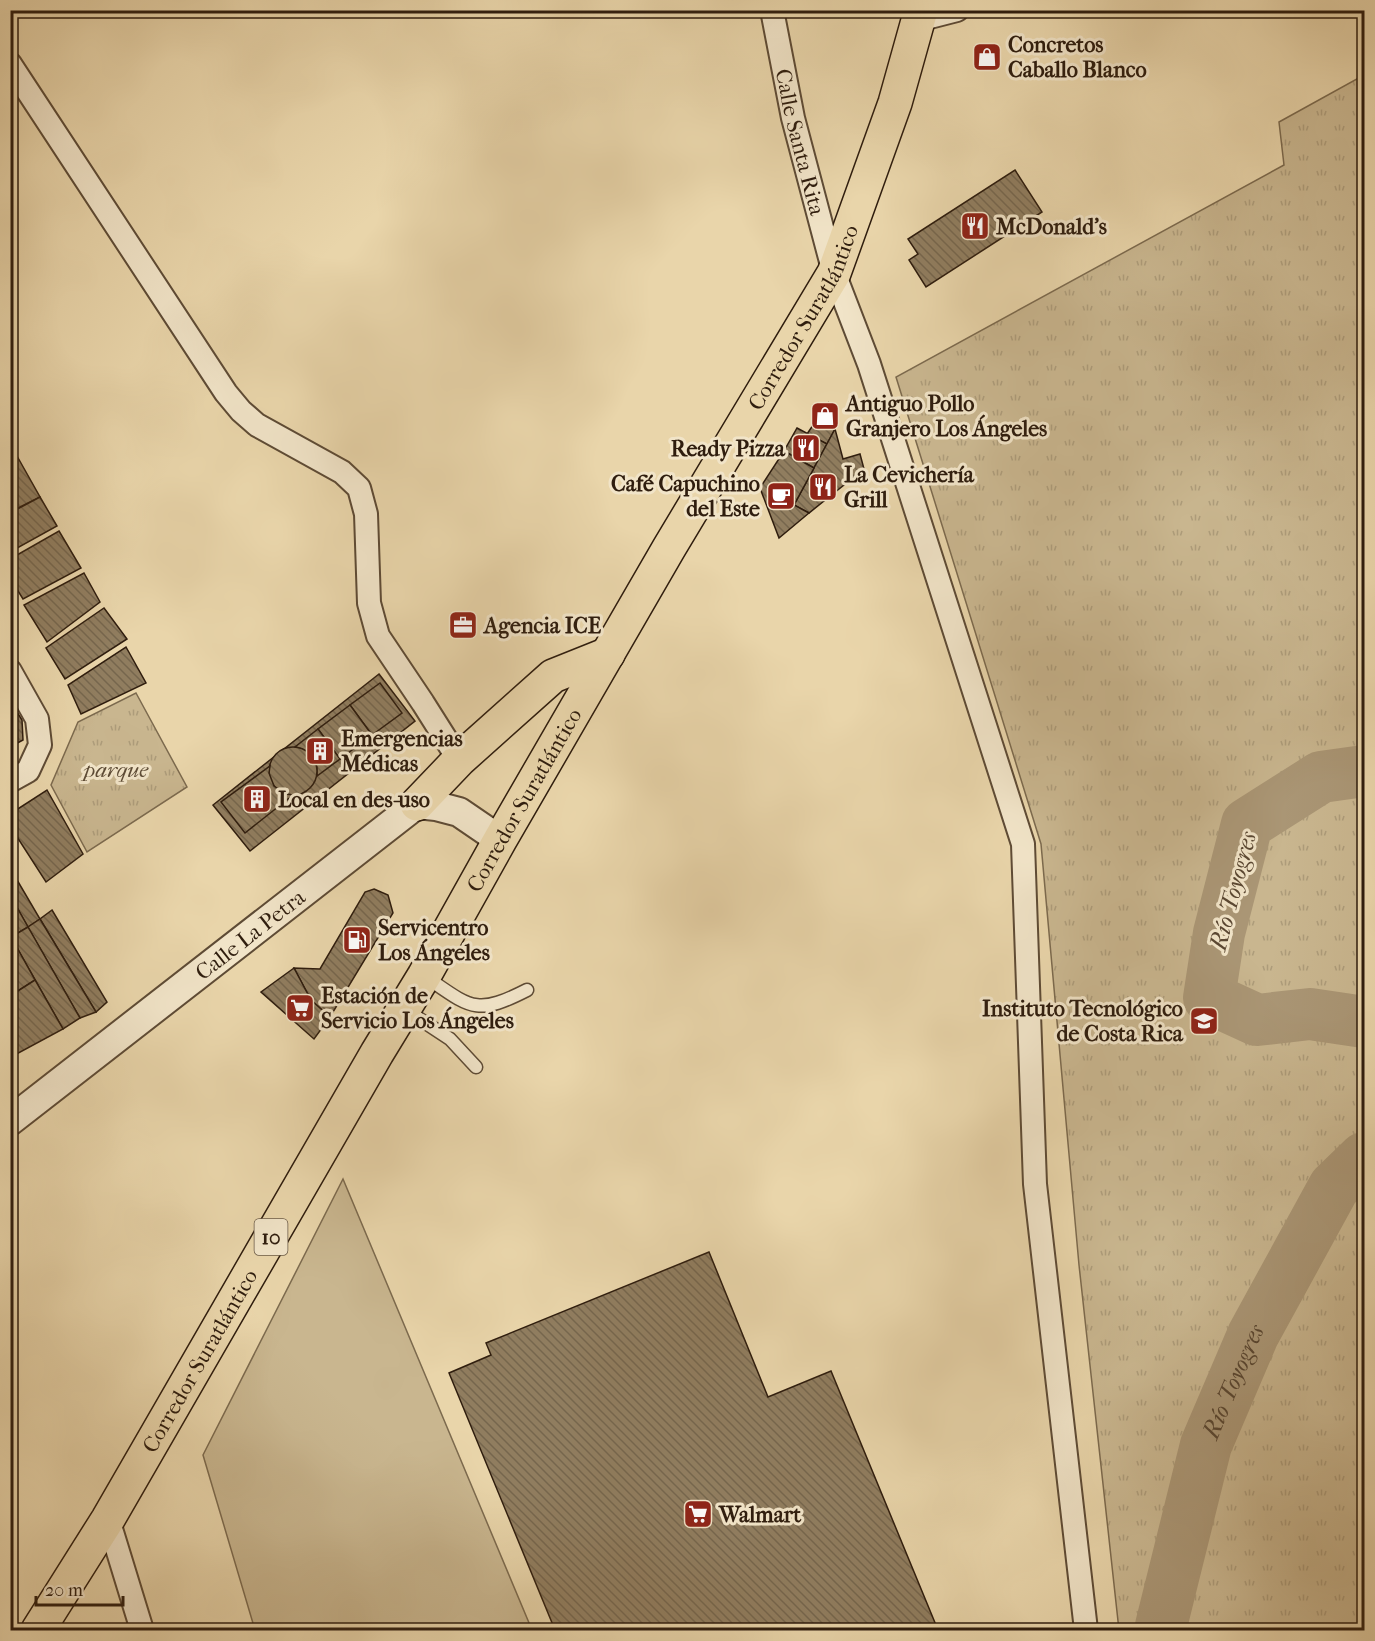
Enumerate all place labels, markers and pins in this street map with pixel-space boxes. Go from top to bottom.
place label: Concretos Caballo Blanco [1008,32,1147,83]
shop icon: Concretos Caballo Blanco [971,41,1003,73]
restaurant icon: McDonald's [959,210,991,242]
place label: McDonald's [995,214,1107,240]
place label: Antiguo Pollo Granjero Los Ángeles [844,391,1047,442]
shop icon: Antiguo Pollo Granjero Los Ángeles [809,400,841,432]
restaurant icon: Ready Pizza [790,432,822,464]
place label: Ready Pizza [671,436,786,462]
place label: La Cevichería Grill [844,462,975,513]
place label: Café Capuchino del Este [611,471,760,522]
restaurant icon: La Cevichería Grill [807,471,839,503]
cafe icon: Café Capuchino del Este [765,480,797,512]
office icon: Agencia ICE [447,609,479,641]
place label: Agencia ICE [482,613,602,639]
place label: Emergencias Médicas [340,726,463,777]
building icon: Emergencias Médicas [304,735,336,767]
building icon: Local en des-uso [241,783,273,815]
place label: Local en des-uso [278,787,430,813]
place label: Servicentro Los Ángeles [378,915,490,966]
fuel station icon: Servicentro Los Ángeles [341,924,373,956]
place label: Estación de Servicio Los Ángeles [321,983,514,1034]
supermarket icon: Estación de Servicio Los Ángeles [284,992,316,1024]
place label: Instituto Tecnológico de Costa Rica [982,996,1184,1047]
school or university icon: Instituto Tecnológico de Costa Rica [1188,1005,1220,1037]
supermarket icon: Walmart [682,1498,714,1530]
place label: Walmart [718,1502,802,1528]

